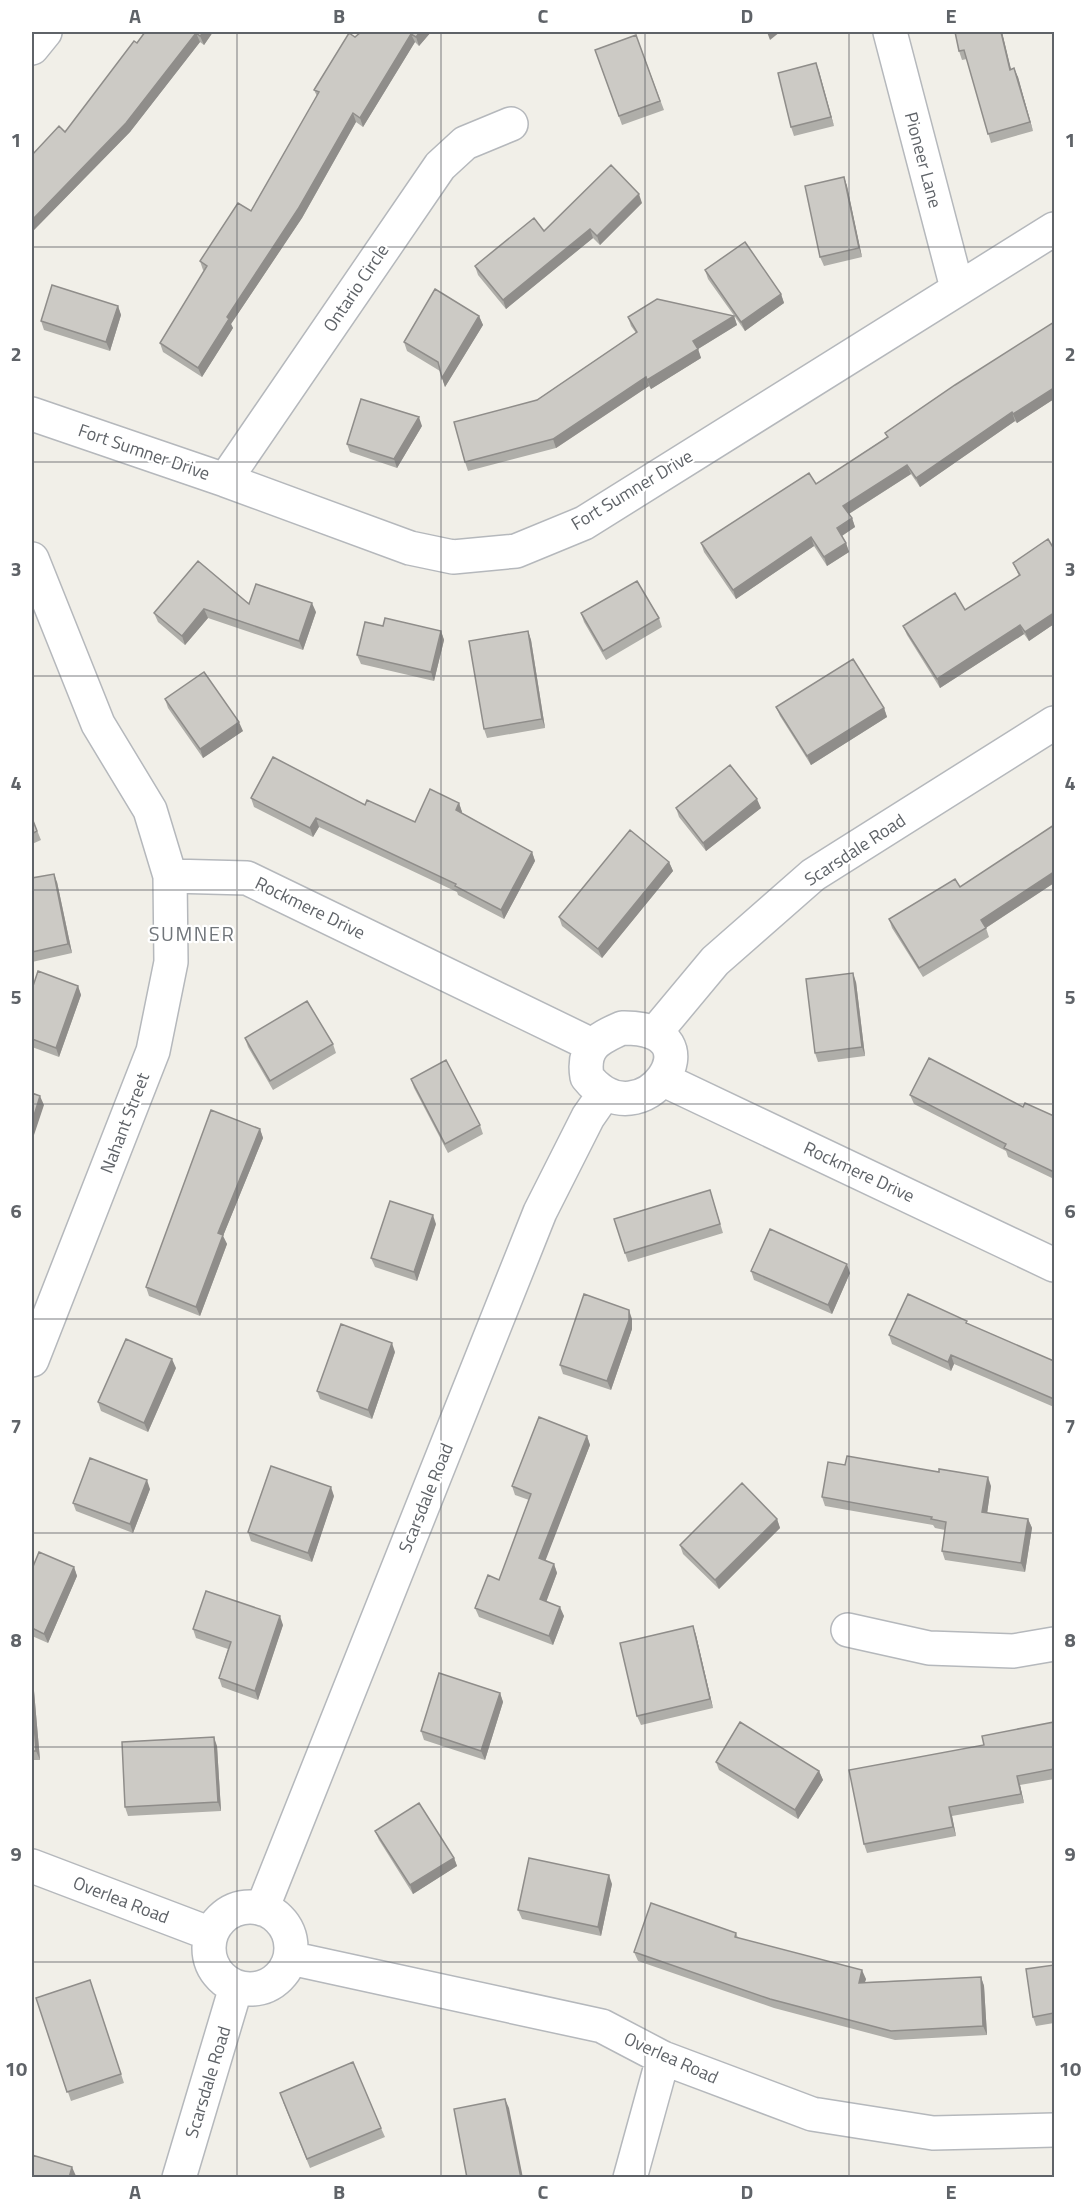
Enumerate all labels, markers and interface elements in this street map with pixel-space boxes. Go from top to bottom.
text: A [129,0,141,31]
text: B [333,0,345,31]
text: C [538,0,549,31]
text: D [741,0,753,31]
text: E [945,0,957,31]
street label: Pioneer Lane [898,109,949,211]
text: 1 [10,124,22,155]
text: 1 [1064,124,1076,155]
street label: Ontario Circle [316,238,395,337]
text: 2 [10,338,22,369]
text: 2 [1064,338,1076,369]
street label: Fort Sumner Drive [75,416,214,487]
street label: Fort Sumner Drive [566,443,698,537]
text: 3 [10,553,22,584]
text: 3 [1064,553,1076,584]
text: 4 [10,767,22,798]
text: 4 [1064,767,1076,798]
street label: Scarsdale Road [799,807,911,892]
street label: Rockmere Drive [251,869,370,946]
district label: SUMNER [149,918,235,949]
text: 5 [10,981,22,1012]
text: 5 [1064,981,1076,1012]
street label: Nahant Street [93,1068,156,1177]
street label: Rockmere Drive [799,1134,919,1209]
text: 6 [10,1195,22,1226]
text: 6 [1064,1195,1076,1226]
text: 7 [10,1410,22,1441]
text: 7 [1064,1410,1076,1441]
street label: Scarsdale Road [391,1439,460,1557]
text: 8 [10,1624,22,1655]
text: 8 [1064,1624,1076,1655]
text: 9 [10,1838,22,1869]
text: 9 [1064,1838,1076,1869]
street label: Overlea Road [69,1869,173,1930]
street label: Scarsdale Road [178,2022,237,2141]
street label: Overlea Road [620,2025,723,2090]
text: 10 [5,2053,27,2084]
text: 10 [1059,2053,1081,2084]
text: A [129,2176,141,2207]
text: B [333,2176,345,2207]
text: C [538,2176,549,2207]
text: D [741,2176,753,2207]
text: E [945,2176,957,2207]

